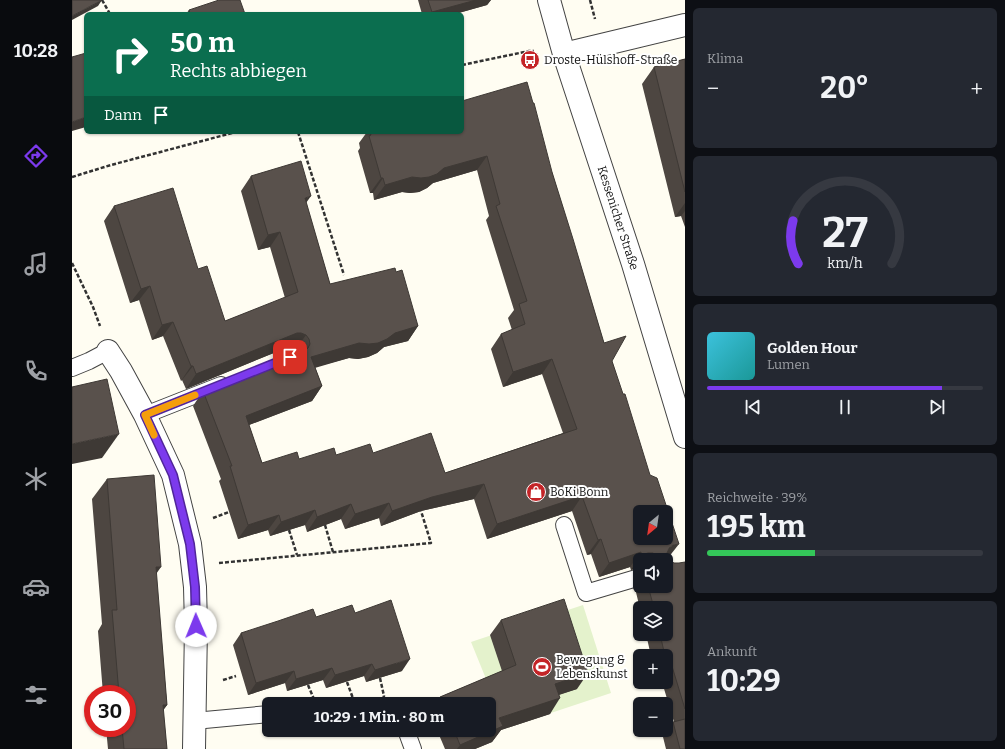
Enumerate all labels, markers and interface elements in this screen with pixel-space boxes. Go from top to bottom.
text: 50 m [170,26,235,59]
icon: right [104,28,156,80]
text: 10:28 [14,40,58,62]
bus stop icon: Droste-Hülshoff-Straße [519,49,541,71]
text: Klima [707,51,743,66]
place label: Droste-Hülshoff-Straße [544,53,677,67]
text: Rechts abbiegen [170,60,307,82]
text: 20° [820,70,869,106]
text: − [707,75,719,102]
text: + [970,75,983,102]
icon: arrive [150,104,172,126]
text: Dann [104,106,142,124]
icon: directions [22,142,50,170]
street label: Kessenicher Straße [595,164,641,272]
text: 27 [822,208,868,258]
icon: music [22,250,50,278]
text: km/h [827,255,863,272]
text: Golden Hour [767,339,858,357]
pin [273,340,307,374]
icon: arrive [279,346,301,368]
icon: phone [22,357,50,385]
text: Lumen [767,357,810,372]
icon: previous [742,396,764,418]
icon: pause [834,396,856,418]
icon: next [926,396,948,418]
icon: climate [22,465,50,493]
shop icon: BoKi Bonn [525,481,547,503]
place label: BoKi Bonn [550,485,609,499]
text: Reichweite · 39% [707,490,807,505]
north arrow [633,505,673,545]
map controls [633,505,673,737]
text: 195 km [707,509,806,545]
button: sound [633,553,673,593]
icon: car [22,573,50,601]
button: layers [633,601,673,641]
position arrow [175,605,217,647]
text: Ankunft [707,644,757,659]
button: + [633,649,673,689]
place label: Bewegung & Lebenskunst [556,653,628,681]
sports icon: Bewegung & Lebenskunst [531,656,553,678]
text: 10:29 [707,663,781,699]
icon: filters [22,681,50,709]
speed limit sign: 30 [84,685,136,737]
button: − [633,697,673,737]
text: 10:29 · 1 Min. · 80 m [314,708,444,726]

